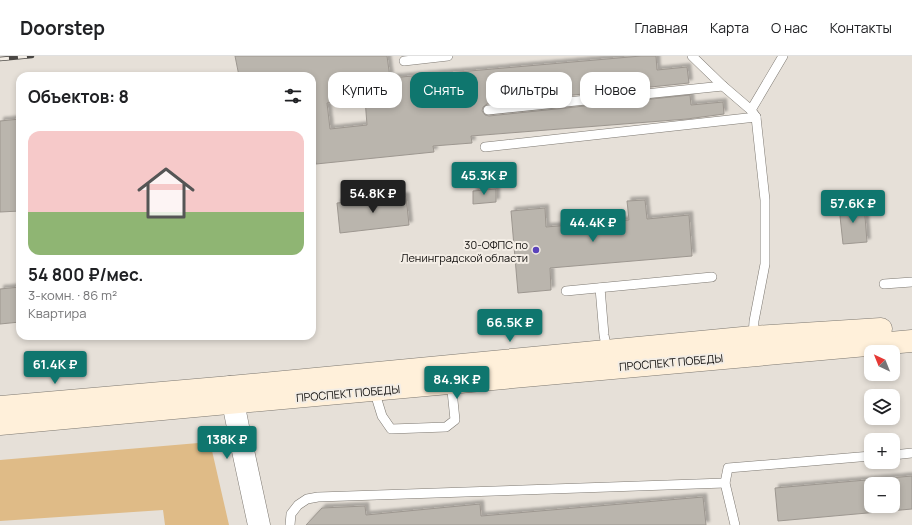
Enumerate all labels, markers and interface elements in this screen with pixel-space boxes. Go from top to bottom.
text: Doorstep [20,15,105,41]
text: Главная [635,18,688,37]
text: Карта [710,18,749,37]
text: О нас [771,18,808,37]
text: Контакты [830,18,892,37]
chip: Купить [328,72,402,108]
chip: Снять [410,72,478,108]
chip: Фильтры [486,72,572,108]
chip: Новое [580,72,650,108]
text: Объектов: 8 [28,85,129,108]
icon: filters [282,85,304,107]
icon: home [130,157,202,229]
pin: 45.3K ₽ [447,162,521,196]
text: 45.3K ₽ [461,166,507,184]
pin: 54.8K ₽ [336,180,410,214]
text: 54.8K ₽ [350,184,396,202]
pin: 57.6K ₽ [816,190,890,224]
text: 57.6K ₽ [830,194,876,212]
pin: 44.4K ₽ [556,209,630,243]
text: 44.4K ₽ [570,213,616,231]
place label: 30-ОФПС по Ленинградской области [401,237,528,265]
marker: 30-ОФПС по Ленинградской области [531,245,541,255]
text: 54 800 ₽/мес. [28,263,144,286]
text: 3-комн. · 86 m² [28,286,117,304]
text: Квартира [28,304,87,322]
pin: 66.5K ₽ [473,309,547,343]
text: 66.5K ₽ [486,313,534,331]
north arrow [864,345,900,381]
map controls [864,345,900,513]
street label: ПРОСПЕКТ ПОБЕДЫ [618,350,724,374]
pin: 61.4K ₽ [18,351,92,385]
text: 61.4K ₽ [33,355,77,373]
pin: 84.9K ₽ [420,366,494,400]
text: 84.9K ₽ [433,370,481,388]
street label: ПРОСПЕКТ ПОБЕДЫ [295,381,401,405]
button: layers [864,389,900,425]
pin: 138K ₽ [194,426,260,460]
text: 138K ₽ [207,430,247,448]
button: + [864,433,900,469]
button: − [864,477,900,513]

